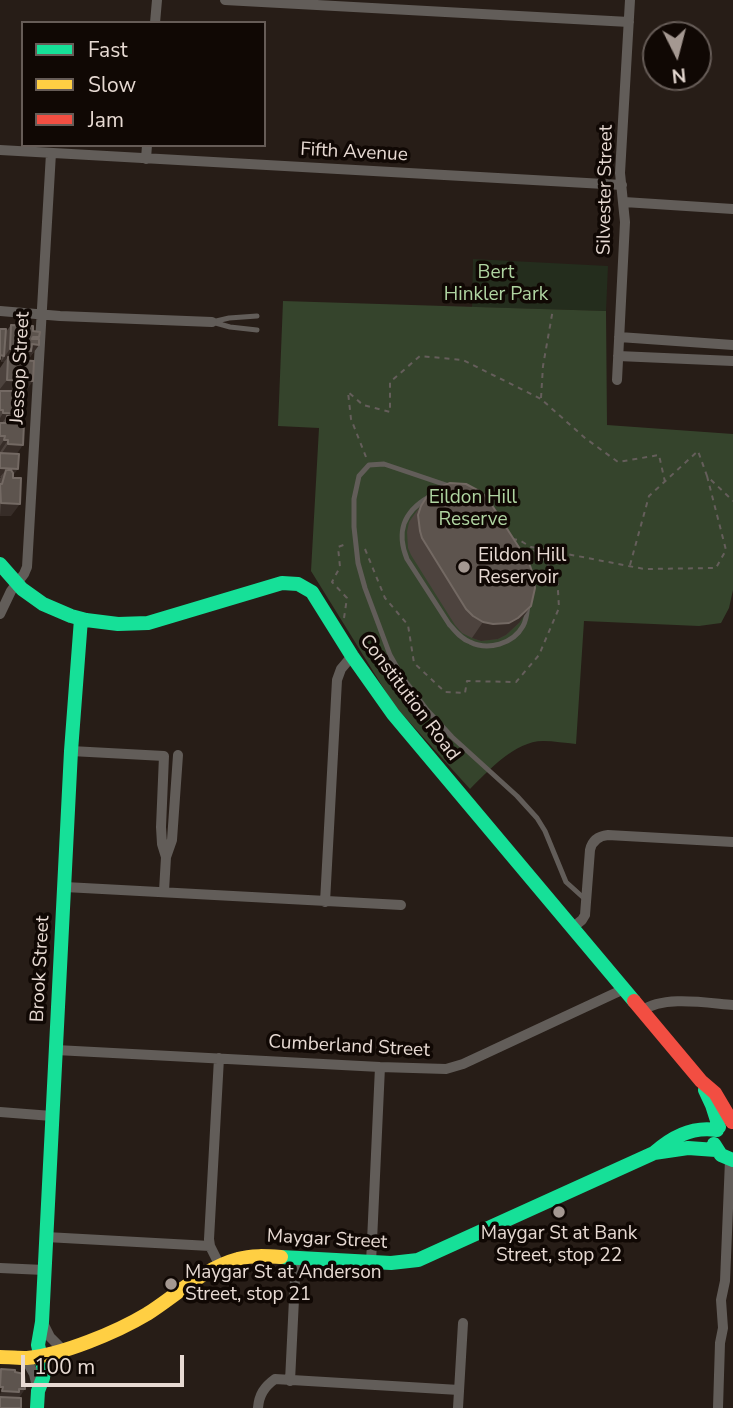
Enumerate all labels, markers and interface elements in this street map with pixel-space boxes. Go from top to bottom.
legend [21,21,266,147]
north arrow [642,21,712,91]
text: Fast [88,36,128,64]
text: N [671,61,687,89]
text: Slow [88,71,136,99]
text: Jam [88,106,124,134]
street label: Silvester Street [593,125,619,255]
street label: Fifth Avenue [300,139,408,167]
park label: Bert Hinkler Park [444,262,548,306]
street label: Jessop Street [7,311,35,425]
park label: Eildon Hill Reserve [429,487,517,531]
place label: Eildon Hill Reservoir [478,545,566,589]
marker: Eildon Hill Reservoir [456,559,472,575]
street label: Constitution Road [354,630,464,766]
street label: Brook Street [27,915,55,1023]
street label: Cumberland Street [268,1031,430,1063]
marker: Maygar St at Bank Street, stop 22 [551,1204,567,1220]
place label: Maygar St at Bank Street, stop 22 [481,1223,637,1267]
street label: Maygar Street [266,1225,388,1255]
place label: Maygar St at Anderson Street, stop 21 [185,1262,382,1306]
marker: Maygar St at Anderson Street, stop 21 [163,1276,179,1292]
scale bar [24,1342,187,1386]
text: 100 m [34,1353,95,1381]

